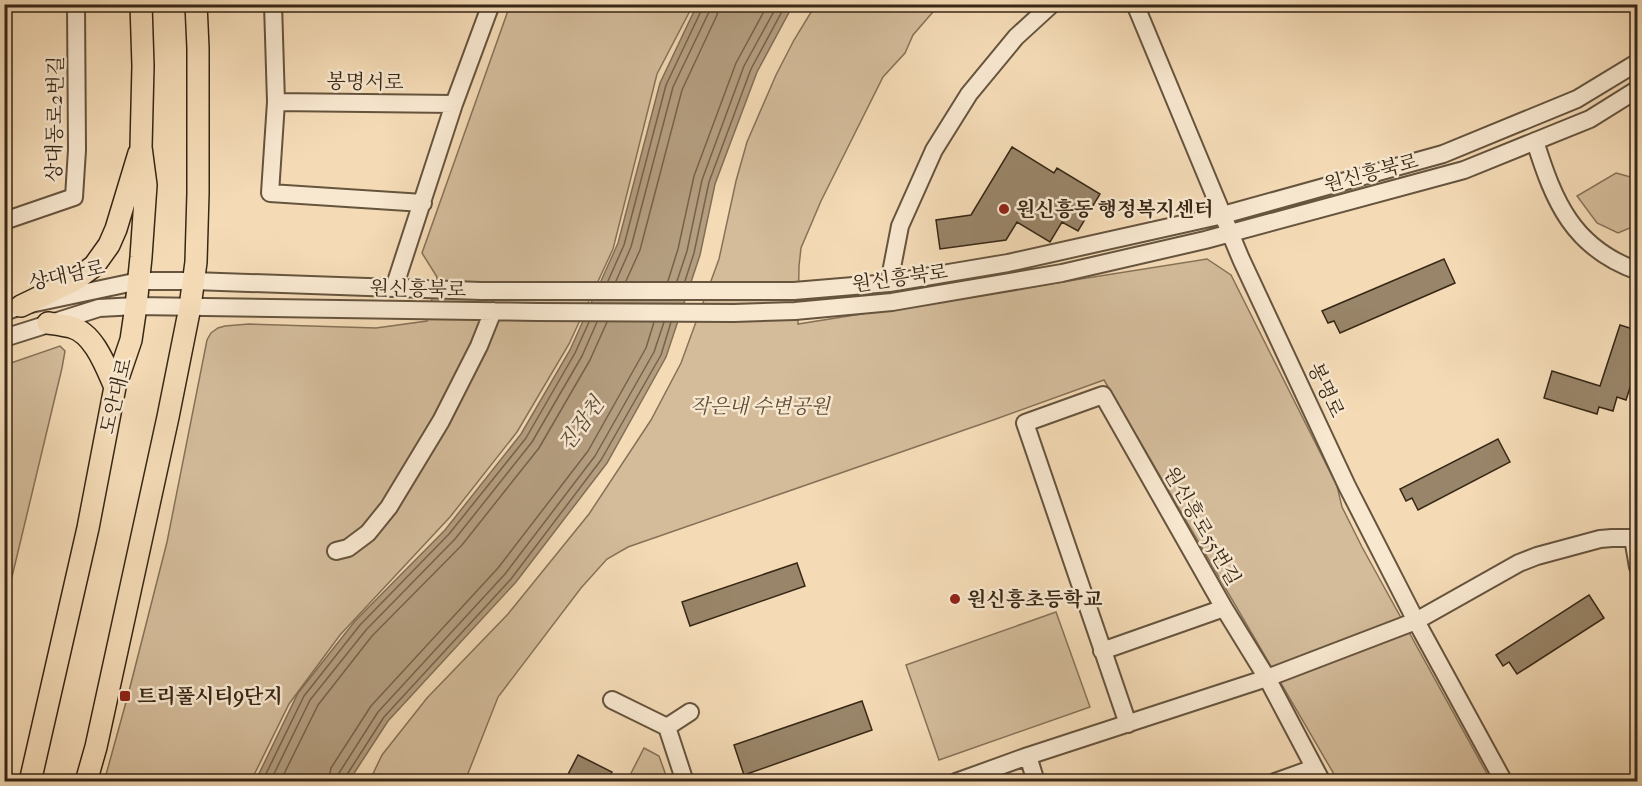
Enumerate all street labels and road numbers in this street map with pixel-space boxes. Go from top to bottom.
street label: 상대동로2번길 [42,56,68,182]
street label: 봉명서로 [326,70,404,94]
street label: 원신흥북로 [1321,149,1421,197]
street label: 상대남로 [27,256,107,294]
street label: 원신흥북로 [851,260,949,296]
street label: 원신흥북로 [370,277,466,301]
street label: 도안대로 [95,356,137,436]
street label: 봉명로 [1303,359,1349,421]
street label: 원신흥로55번길 [1159,463,1245,589]

